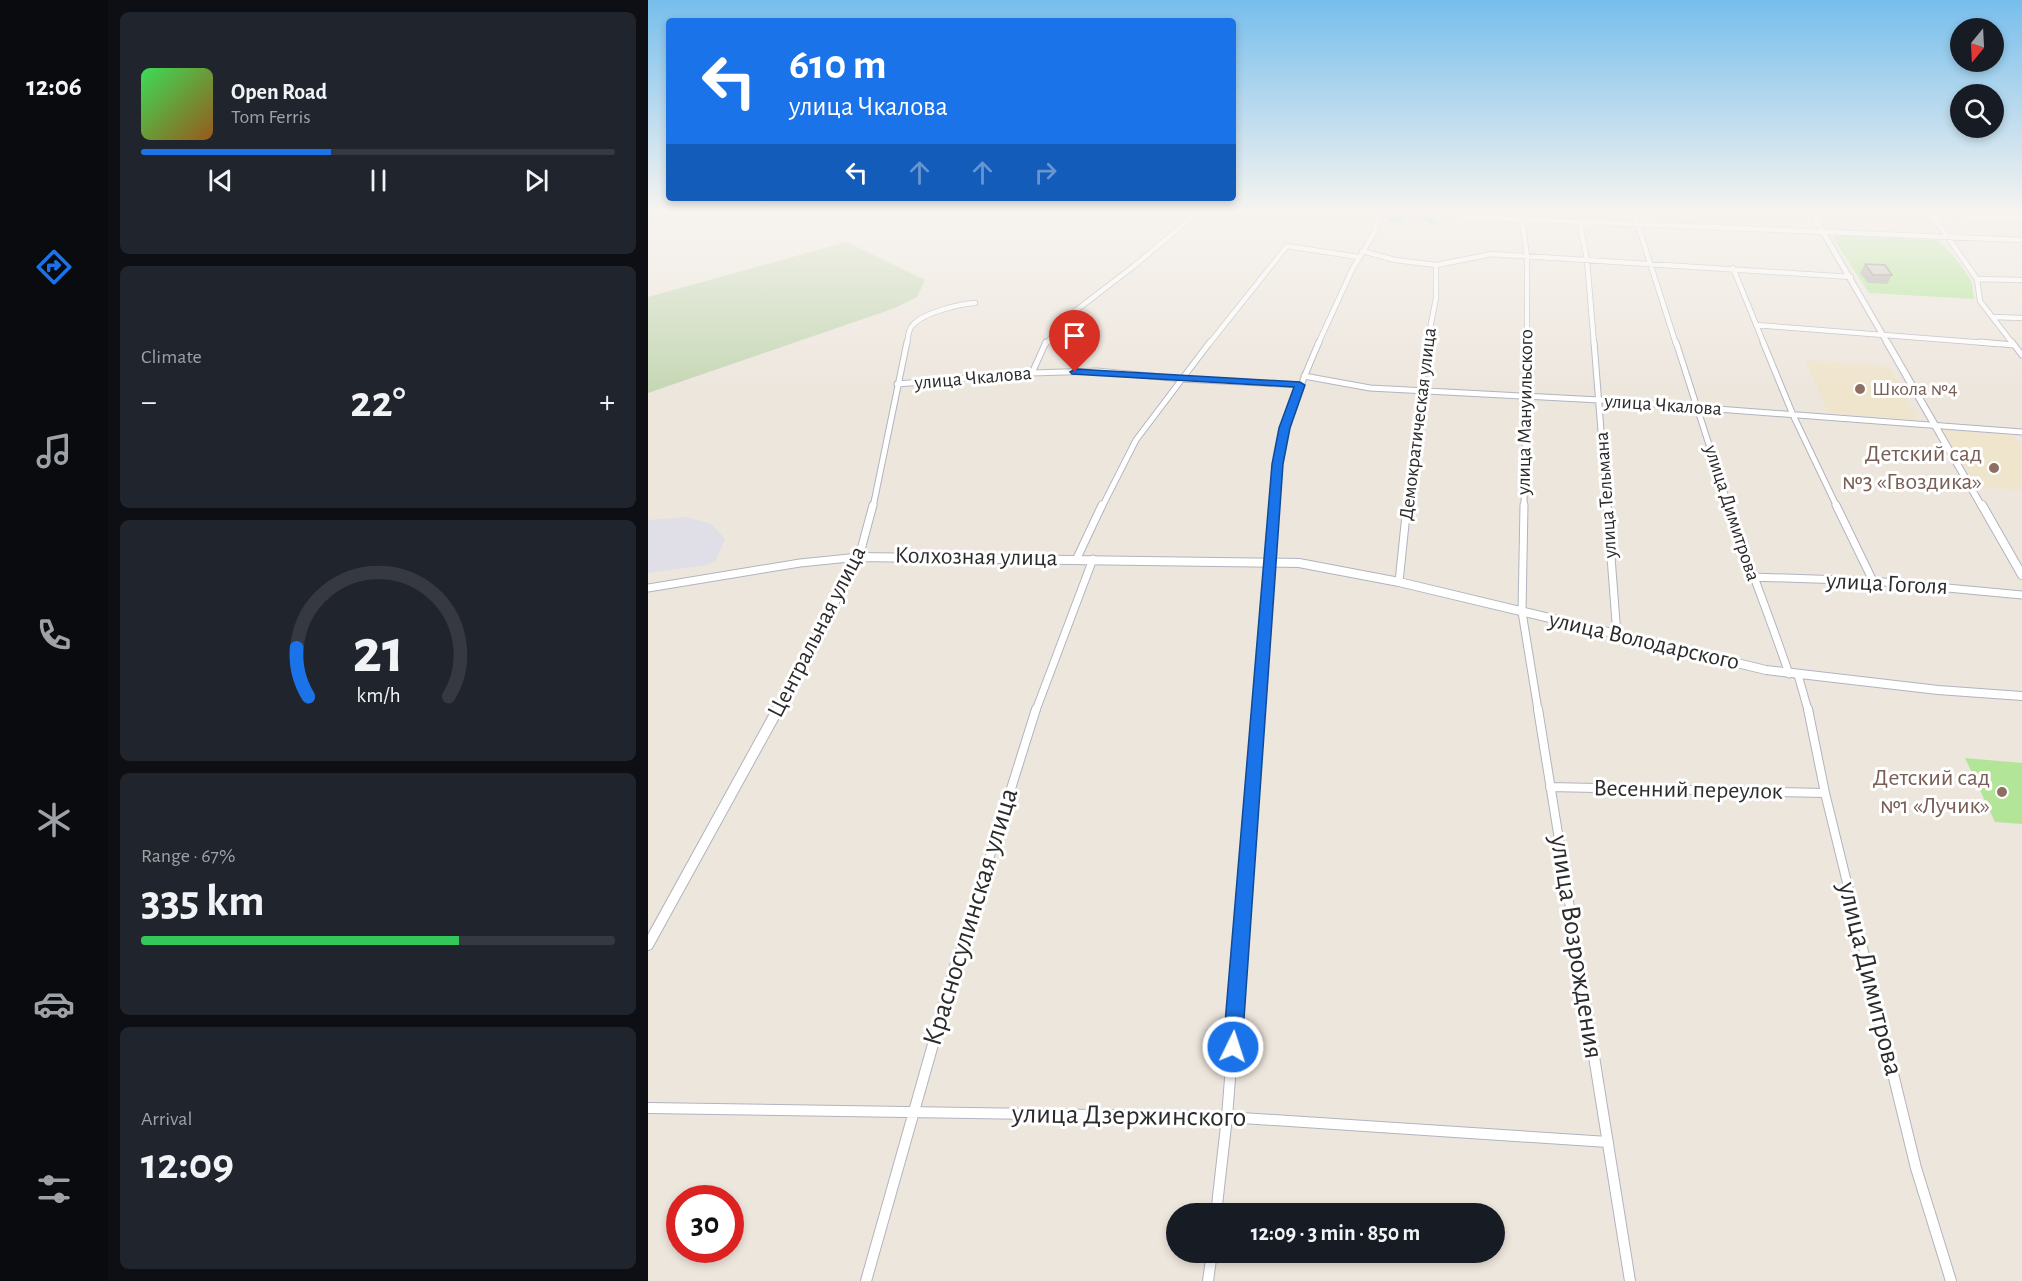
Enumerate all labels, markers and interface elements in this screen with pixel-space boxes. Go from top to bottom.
north arrow [1950,18,2004,72]
map controls [1950,18,2004,138]
icon: left [690,42,768,120]
text: 610 m [789,44,887,86]
text: 12:06 [26,73,82,100]
text: Open Road [231,81,327,103]
button: search [1950,84,2004,138]
text: улица Чкалова [789,93,948,120]
text: Tom Ferris [231,107,311,127]
icon: left [840,156,873,189]
icon: ahead [903,156,936,189]
icon: ahead [966,156,999,189]
icon: right [1029,156,1062,189]
icon: previous [204,164,237,197]
icon: pause [362,164,395,197]
icon: next [520,164,553,197]
icon: directions [33,246,75,288]
pin [1049,310,1100,372]
icon: arrive [1058,319,1091,352]
street label: Демократическая улица [1396,326,1440,522]
street label: улица Мануильского [1514,329,1536,496]
text: Climate [141,347,202,367]
street label: улица Чкалова [913,363,1032,393]
place label: Школа №4 [1872,379,1958,399]
text: 22° [350,380,406,425]
marker: Школа №4 [1853,382,1867,396]
text: − [141,386,157,419]
text: + [599,386,615,419]
street label: улица Чкалова [1603,391,1722,419]
icon: music [33,430,75,472]
street label: улица Тельмана [1592,431,1620,560]
street label: улица Димитрова [1700,442,1763,584]
place label: Детский сад №3 «Гвоздика» [1842,442,1982,494]
marker: Детский сад №3 «Гвоздика» [1987,461,2001,475]
street label: Центральная улица [763,542,871,722]
street label: Колхозная улица [894,544,1058,570]
street label: улица Гоголя [1825,569,1948,599]
street label: улица Володарского [1546,607,1741,675]
icon: phone [33,614,75,656]
text: 21 [352,622,404,684]
text: km/h [356,686,400,707]
place label: Детский сад №1 «Лучик» [1873,766,1990,818]
street label: Весенний переулок [1593,776,1783,804]
street label: Красносулинская улица [918,785,1024,1049]
marker: Детский сад №1 «Лучик» [1995,785,2009,799]
icon: climate [33,799,75,841]
street label: улица Возрождения [1544,832,1608,1061]
text: Range · 67% [141,846,235,866]
street label: улица Димитрова [1832,878,1908,1079]
text: 335 km [141,879,265,924]
icon: car [33,983,75,1025]
position arrow [1201,1015,1265,1079]
street label: улица Дзержинского [1011,1100,1246,1132]
text: Arrival [141,1109,192,1129]
text: 12:09 [141,1142,234,1187]
icon: filters [33,1168,75,1210]
speed limit sign: 30 [666,1185,744,1263]
text: 12:09 · 3 min · 850 m [1251,1222,1420,1244]

